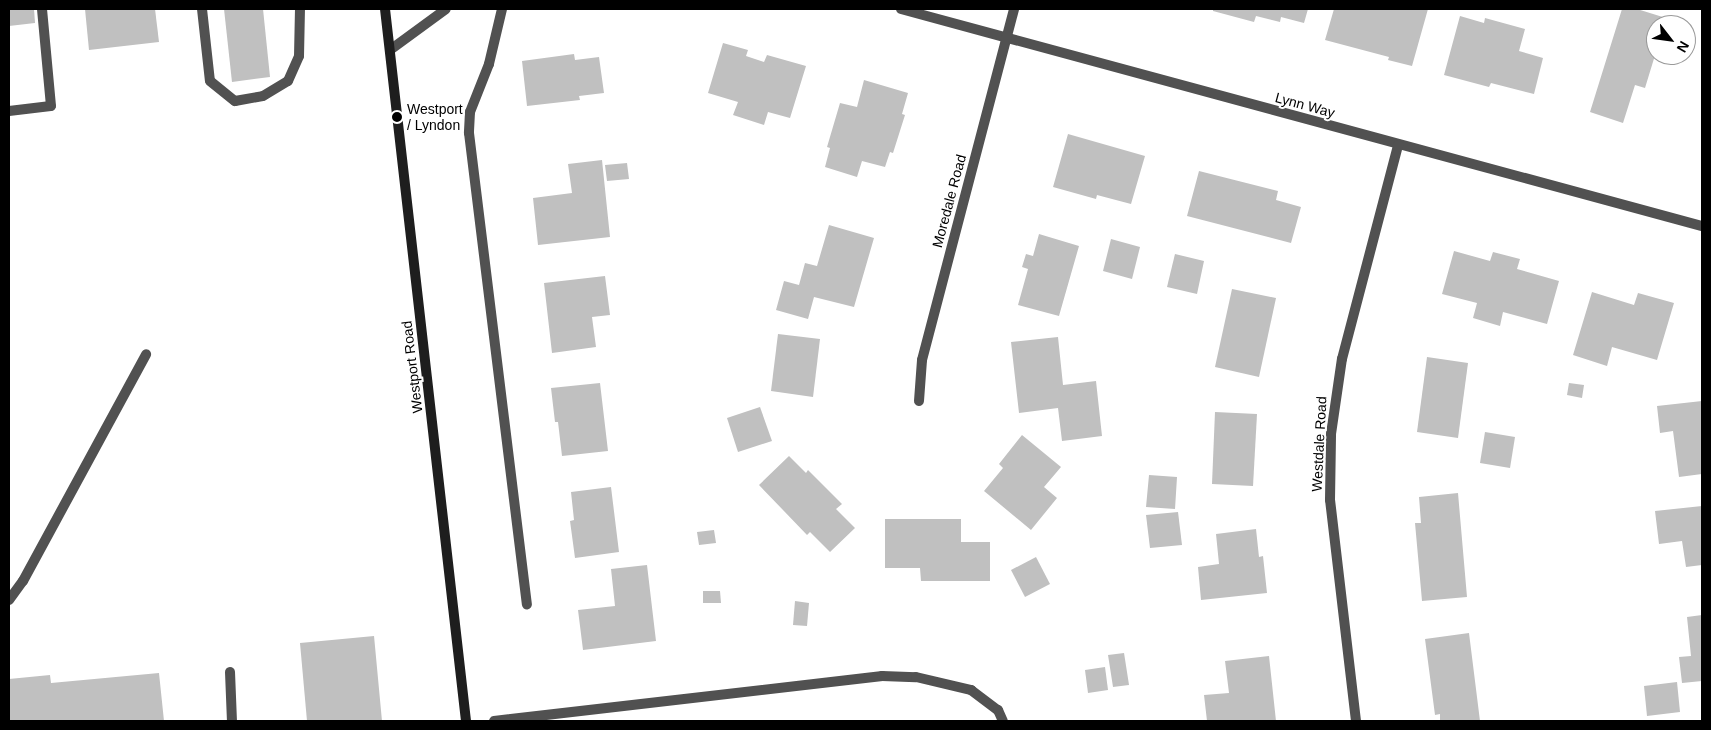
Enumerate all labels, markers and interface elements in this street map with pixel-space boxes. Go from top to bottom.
north arrow [1646,15,1696,65]
text: N [1674,39,1693,55]
street label: Lynn Way [1273,89,1337,121]
place label: Westport / Lyndon [407,101,463,134]
marker: Westport / Lyndon [391,111,403,123]
street label: Moredale Road [928,153,970,249]
street label: Westport Road [398,320,426,414]
street label: Westdale Road [1308,396,1330,492]

